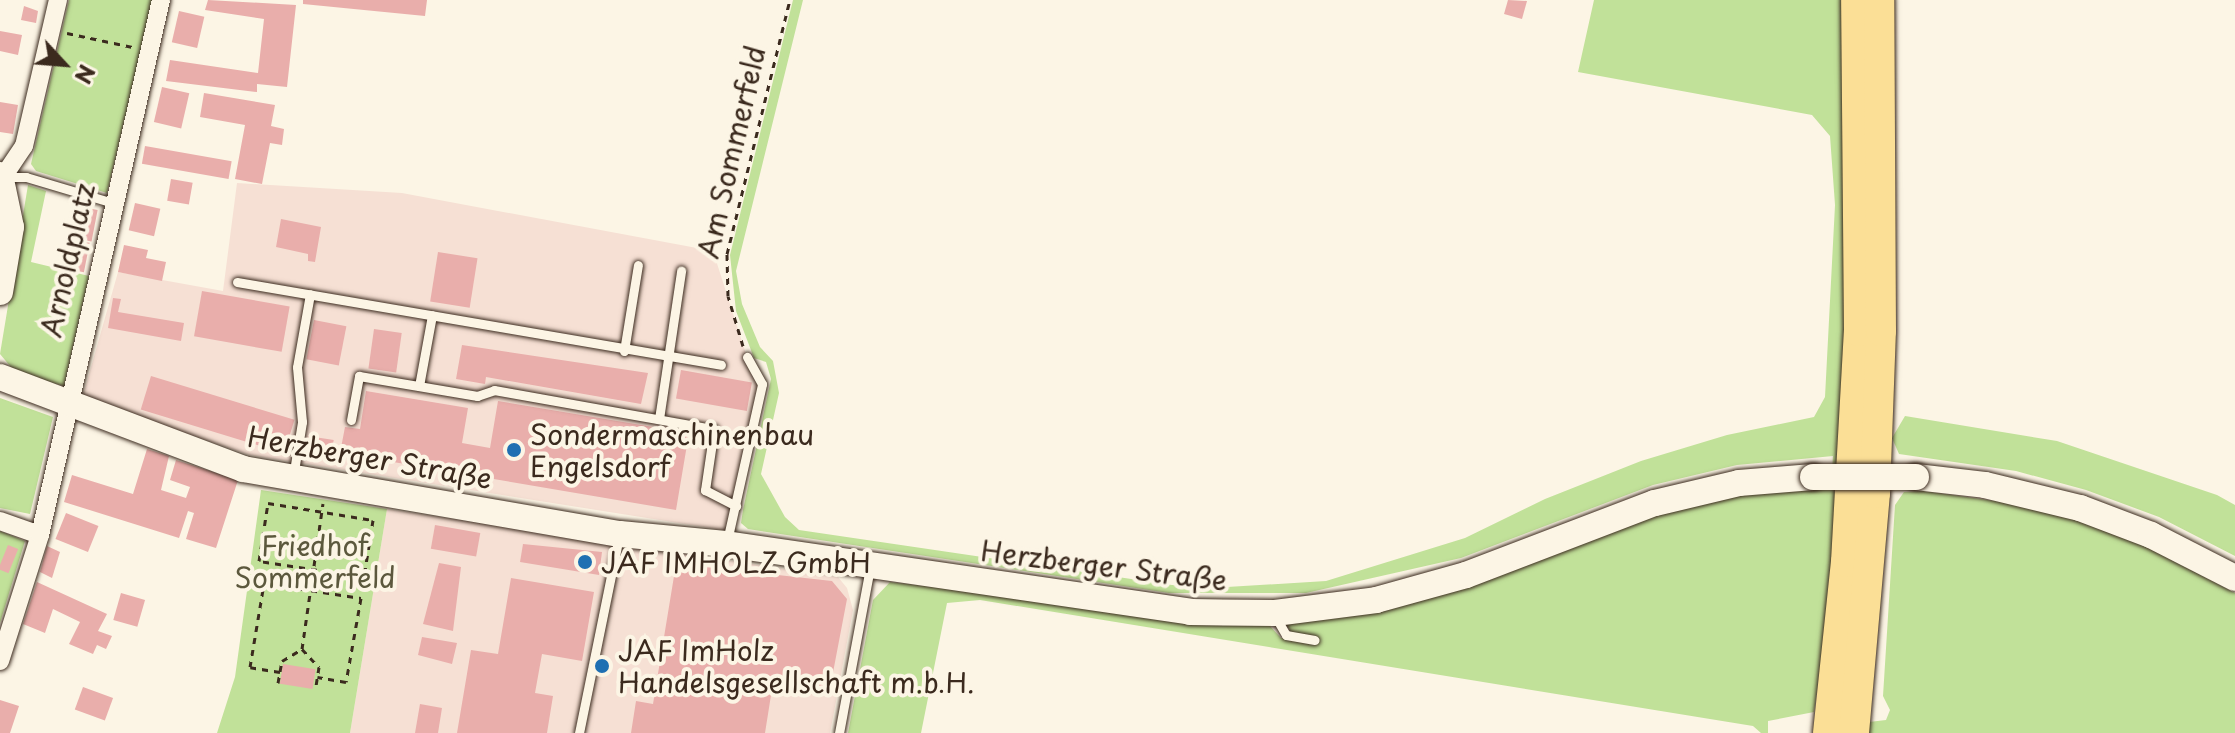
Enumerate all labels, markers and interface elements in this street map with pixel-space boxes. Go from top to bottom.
north arrow [24,24,104,104]
street label: Am Sommerfeld [690,43,772,261]
text: N [67,60,105,90]
street label: Arnoldplatz [33,180,101,340]
place label: Sondermaschinenbau Engelsdorf [530,417,814,483]
street label: Herzberger Straße [244,419,496,495]
marker: Sondermaschinenbau Engelsdorf [505,441,523,459]
park label: Friedhof Sommerfeld [235,528,395,594]
street label: Herzberger Straße [978,533,1230,597]
place label: JAF IMHOLZ GmbH [601,545,871,579]
marker: JAF IMHOLZ GmbH [576,553,594,571]
place label: JAF ImHolz Handelsgesellschaft m.b.H. [618,633,974,699]
marker: JAF ImHolz Handelsgesellschaft m.b.H. [593,657,611,675]

